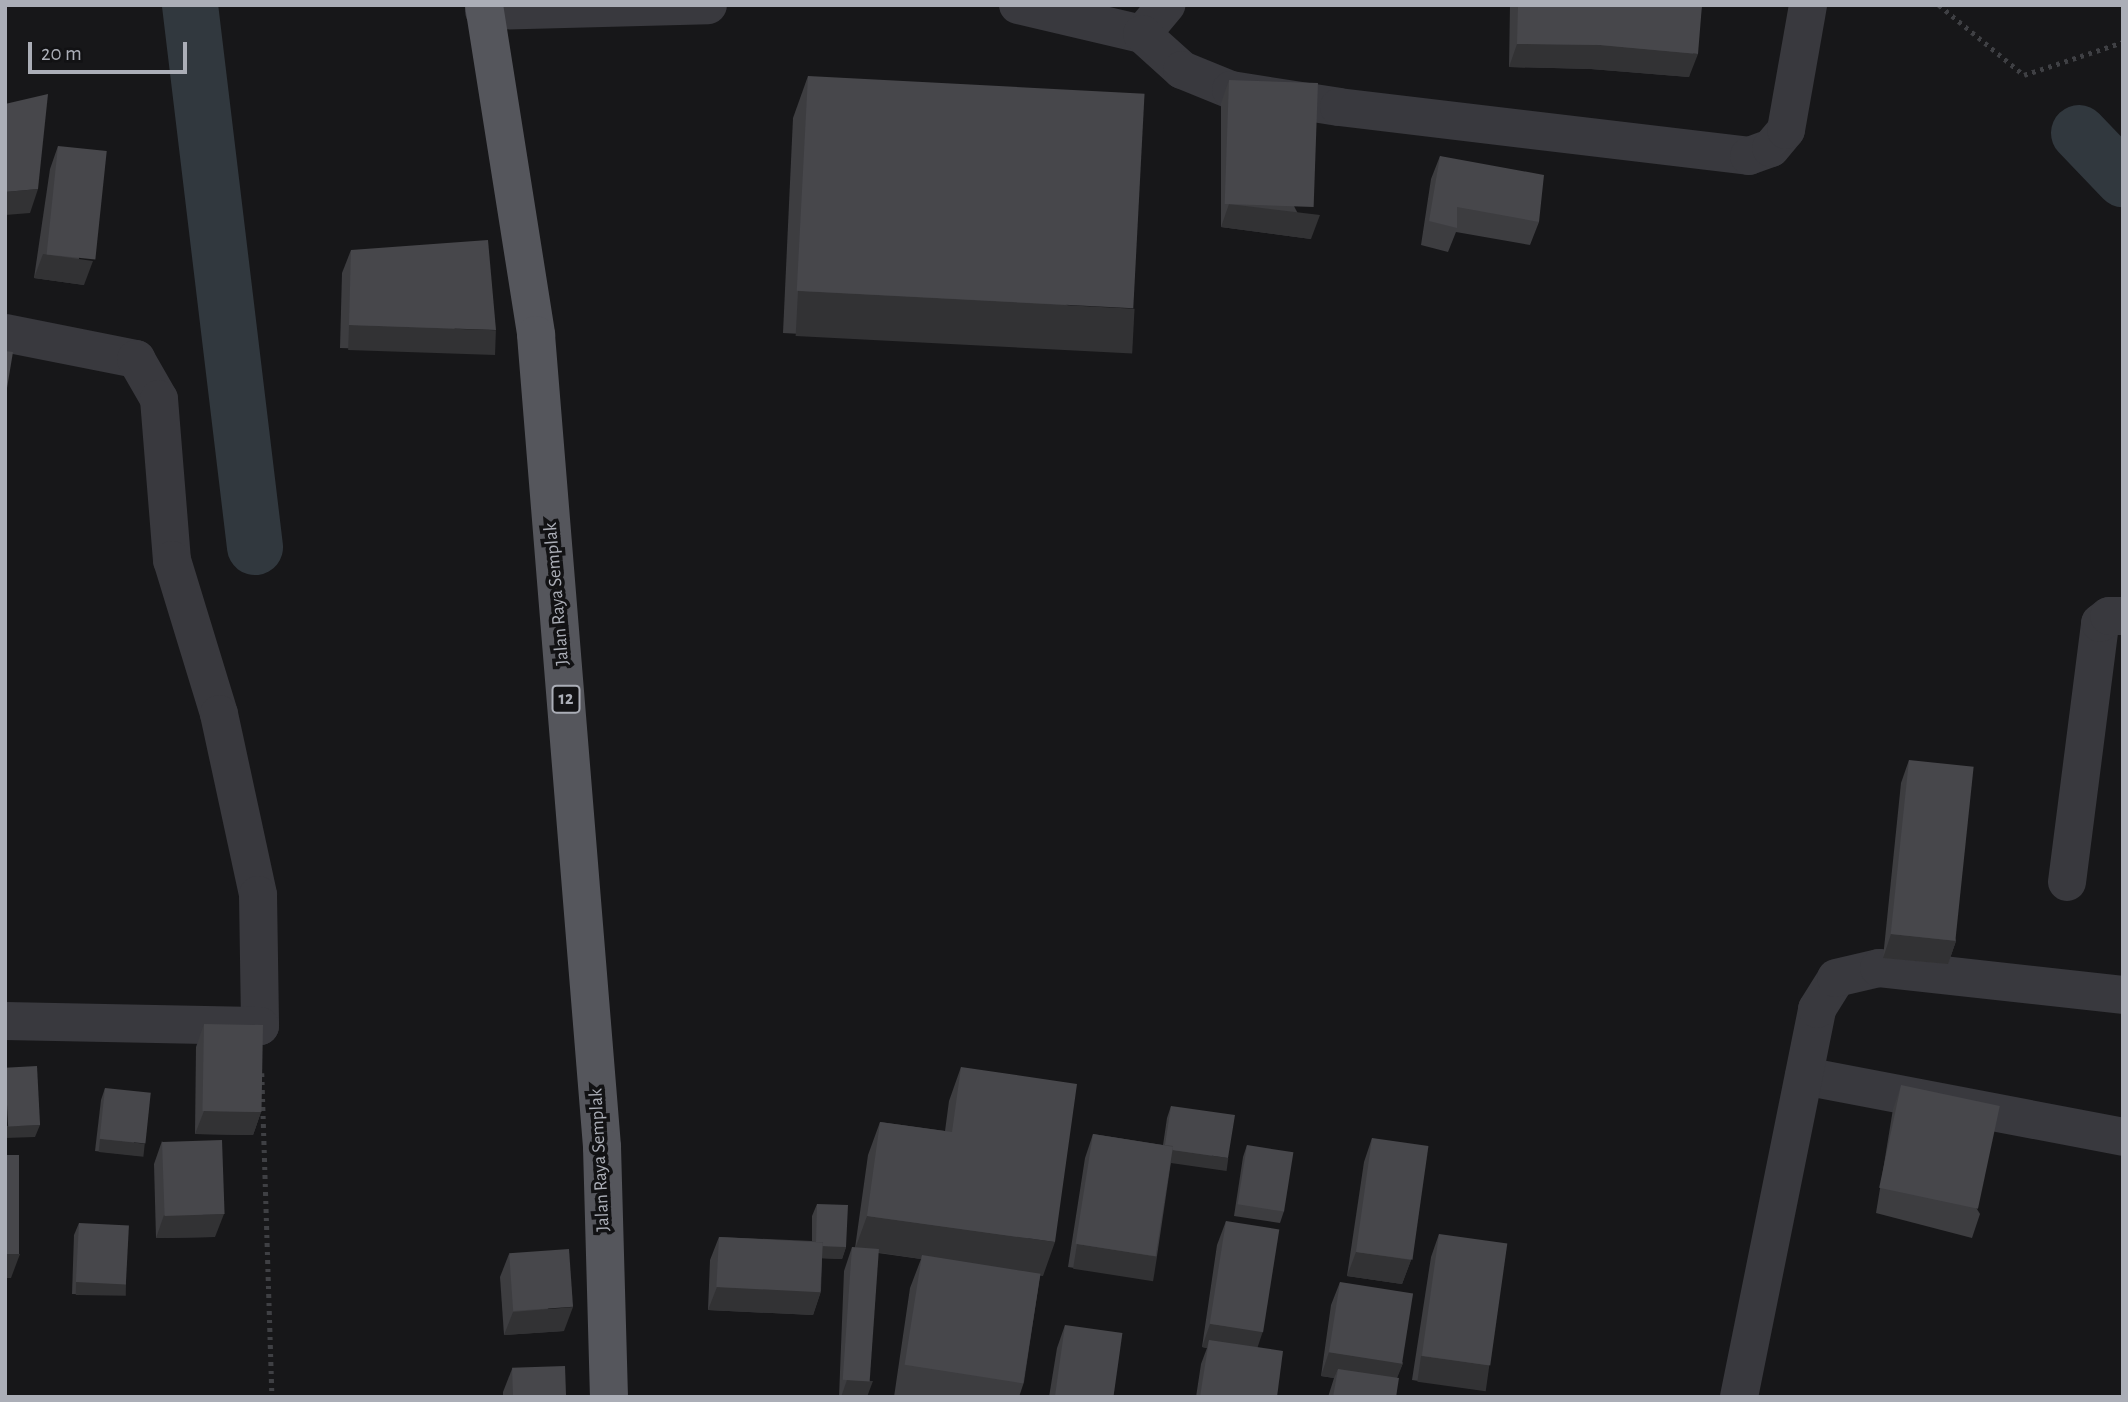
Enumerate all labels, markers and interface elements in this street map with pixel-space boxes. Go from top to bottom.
scale bar [32,28,191,72]
text: 20 m [41,43,82,64]
street label: Jalan Raya Semplak [539,522,575,666]
road number: 12 [550,684,582,714]
street label: Jalan Raya Semplak [585,1088,615,1232]

